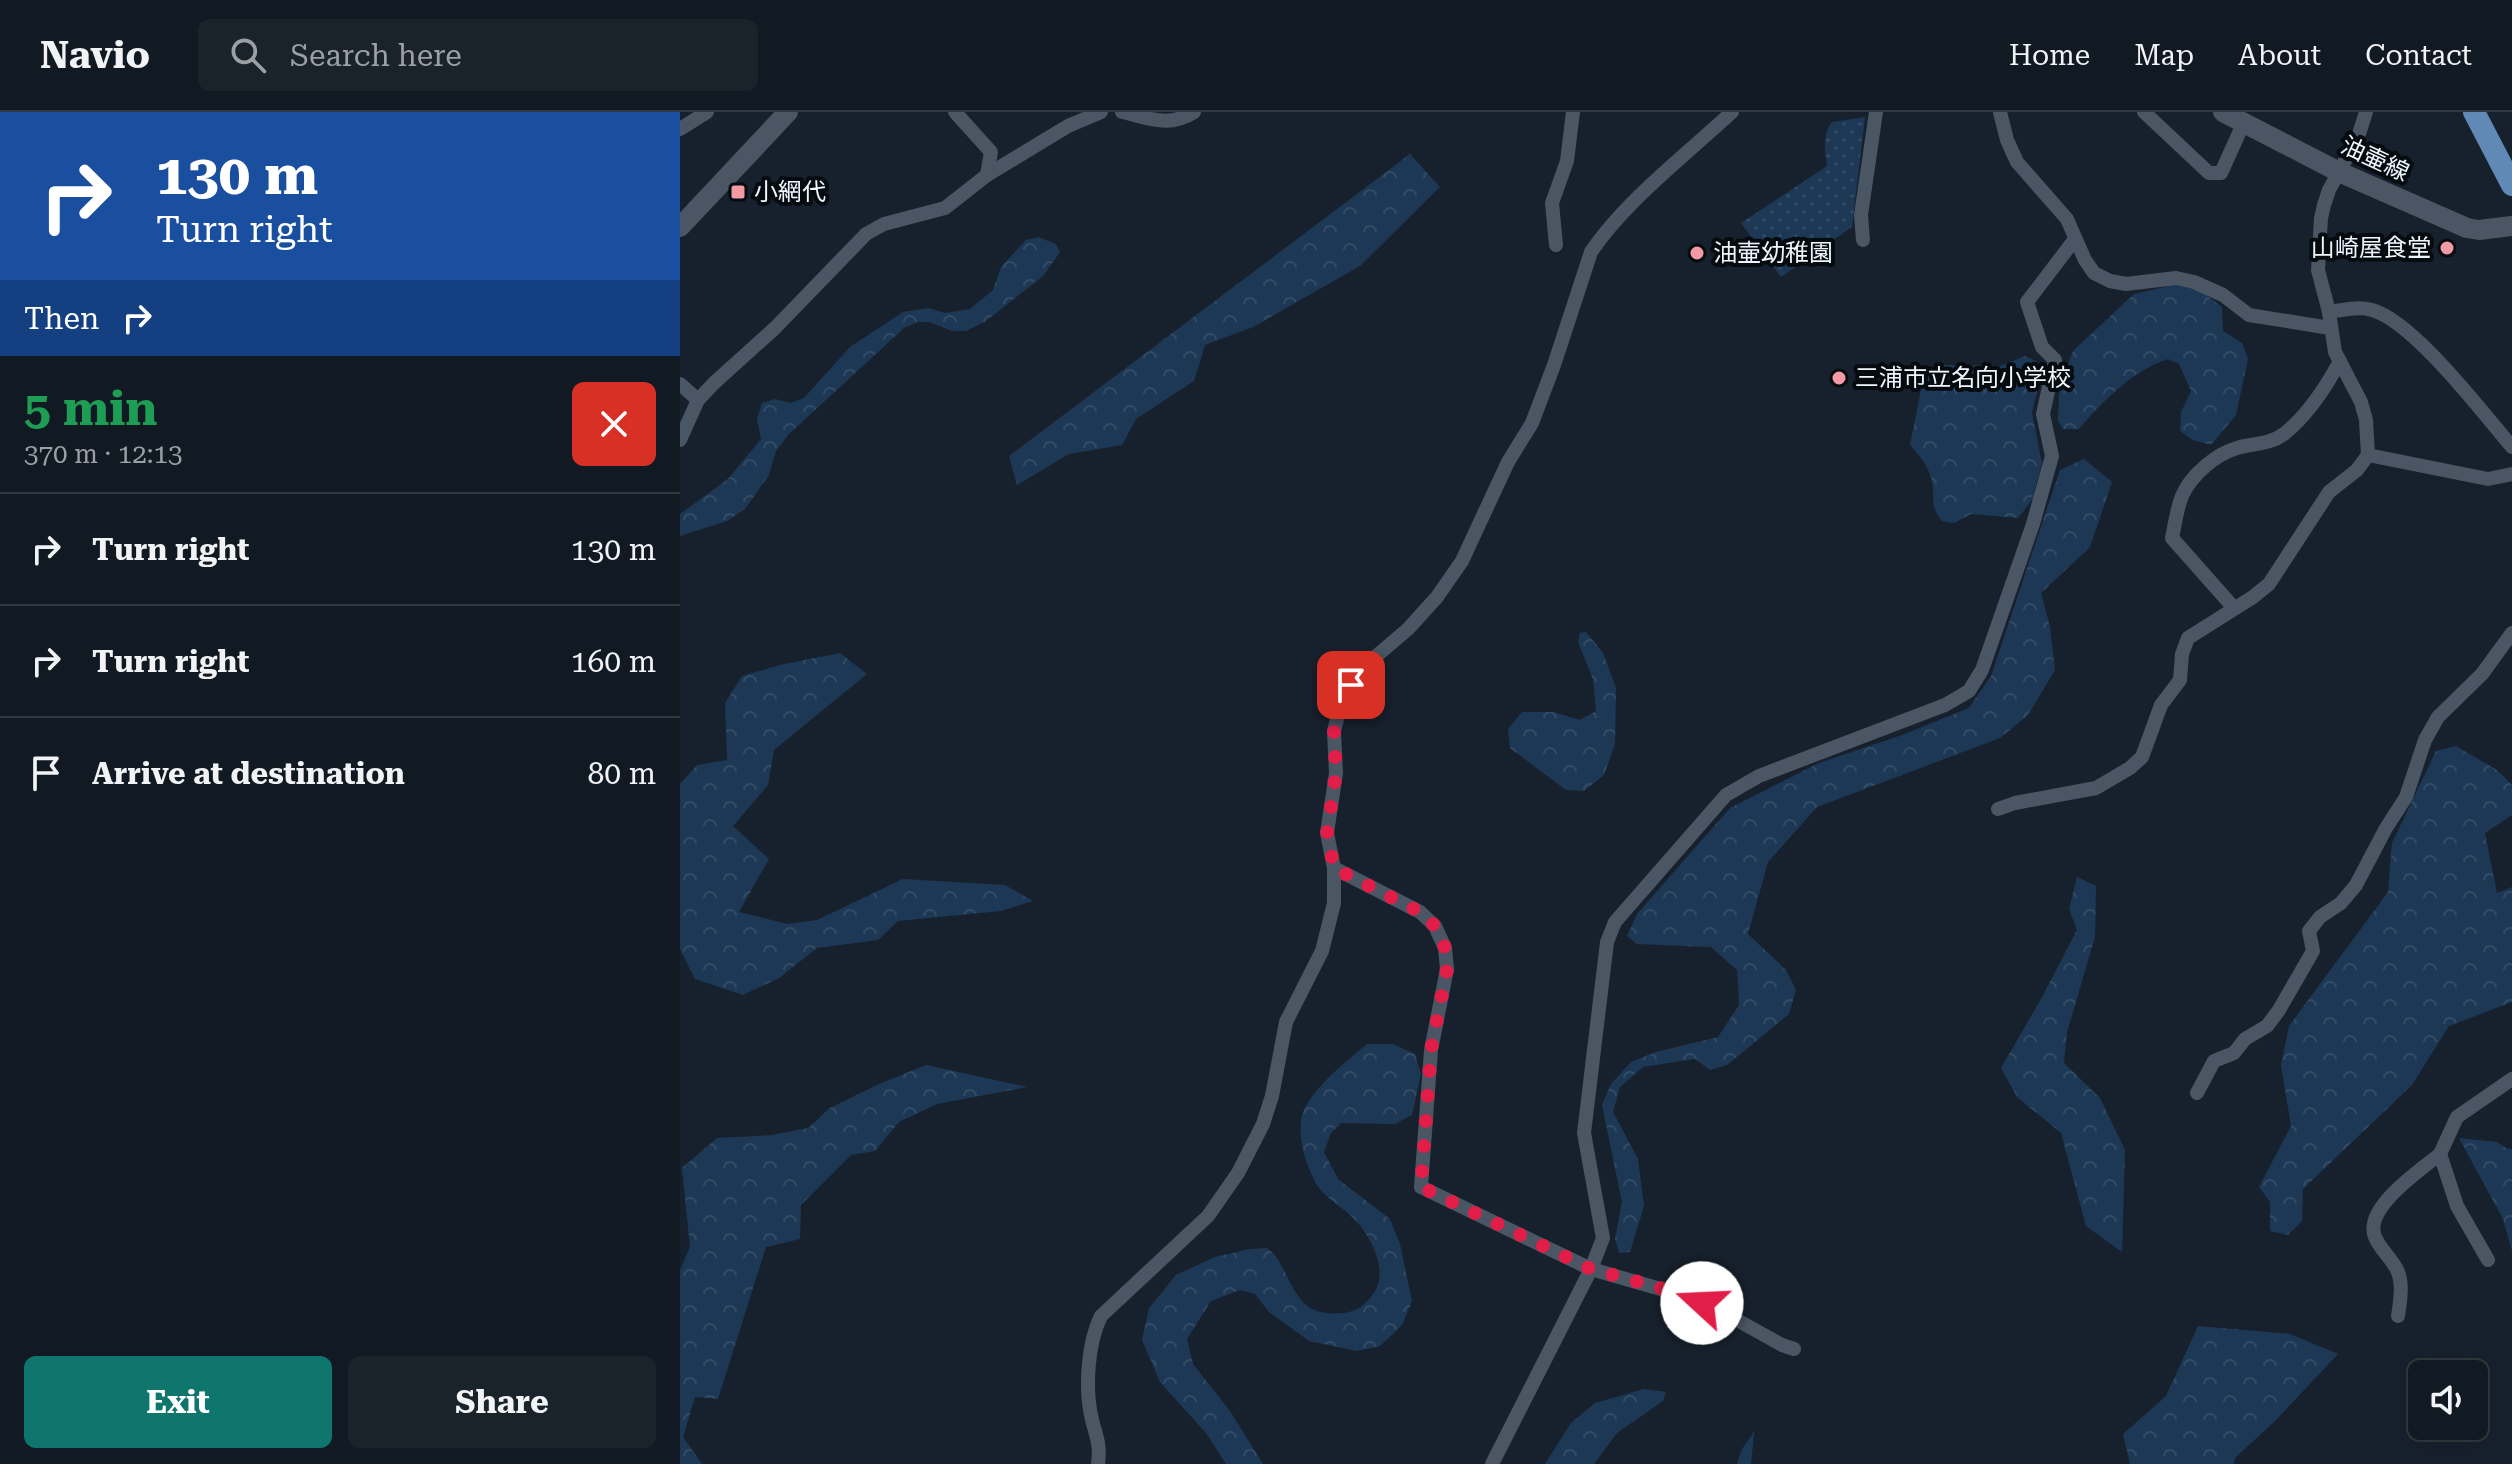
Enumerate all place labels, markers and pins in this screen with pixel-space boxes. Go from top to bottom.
place label: 小網代 [754,178,826,206]
marker: 小網代 [729,183,747,201]
place label: 山崎屋食堂 [2311,234,2431,262]
place label: 油壷幼稚園 [1713,239,1833,267]
marker: 山崎屋食堂 [2438,239,2456,257]
marker: 油壷幼稚園 [1688,244,1706,262]
place label: 三浦市立名向小学校 [1855,364,2071,392]
marker: 三浦市立名向小学校 [1830,369,1848,387]
pin [1317,651,1385,719]

